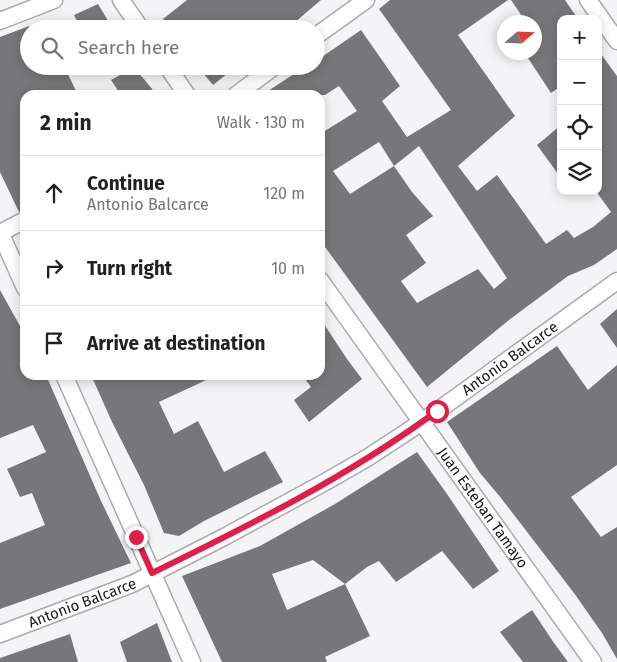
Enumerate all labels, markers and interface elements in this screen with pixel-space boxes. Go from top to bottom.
north arrow [497,15,542,60]
map controls [557,15,602,195]
button: + [557,15,602,60]
search box [20,20,325,75]
icon: search [38,34,66,62]
text: Search here [78,36,179,59]
button: − [557,60,602,105]
button: locate [557,105,602,150]
text: 2 min [40,110,92,136]
text: Walk · 130 m [217,113,305,132]
button: layers [557,150,602,195]
text: Continue [87,172,165,195]
icon: ahead [40,179,68,207]
text: 120 m [263,184,305,203]
text: Antonio Balcarce [87,195,209,214]
icon: right [40,254,68,282]
text: Turn right [87,257,172,280]
text: 10 m [271,259,305,278]
street label: Antonio Balcarce [458,318,561,399]
icon: arrive [40,329,68,357]
text: Arrive at destination [87,332,266,355]
route start [426,400,449,423]
street label: Juan Esteban Tamayo [433,444,532,572]
route end [125,526,148,549]
street label: Antonio Balcarce [26,574,139,631]

